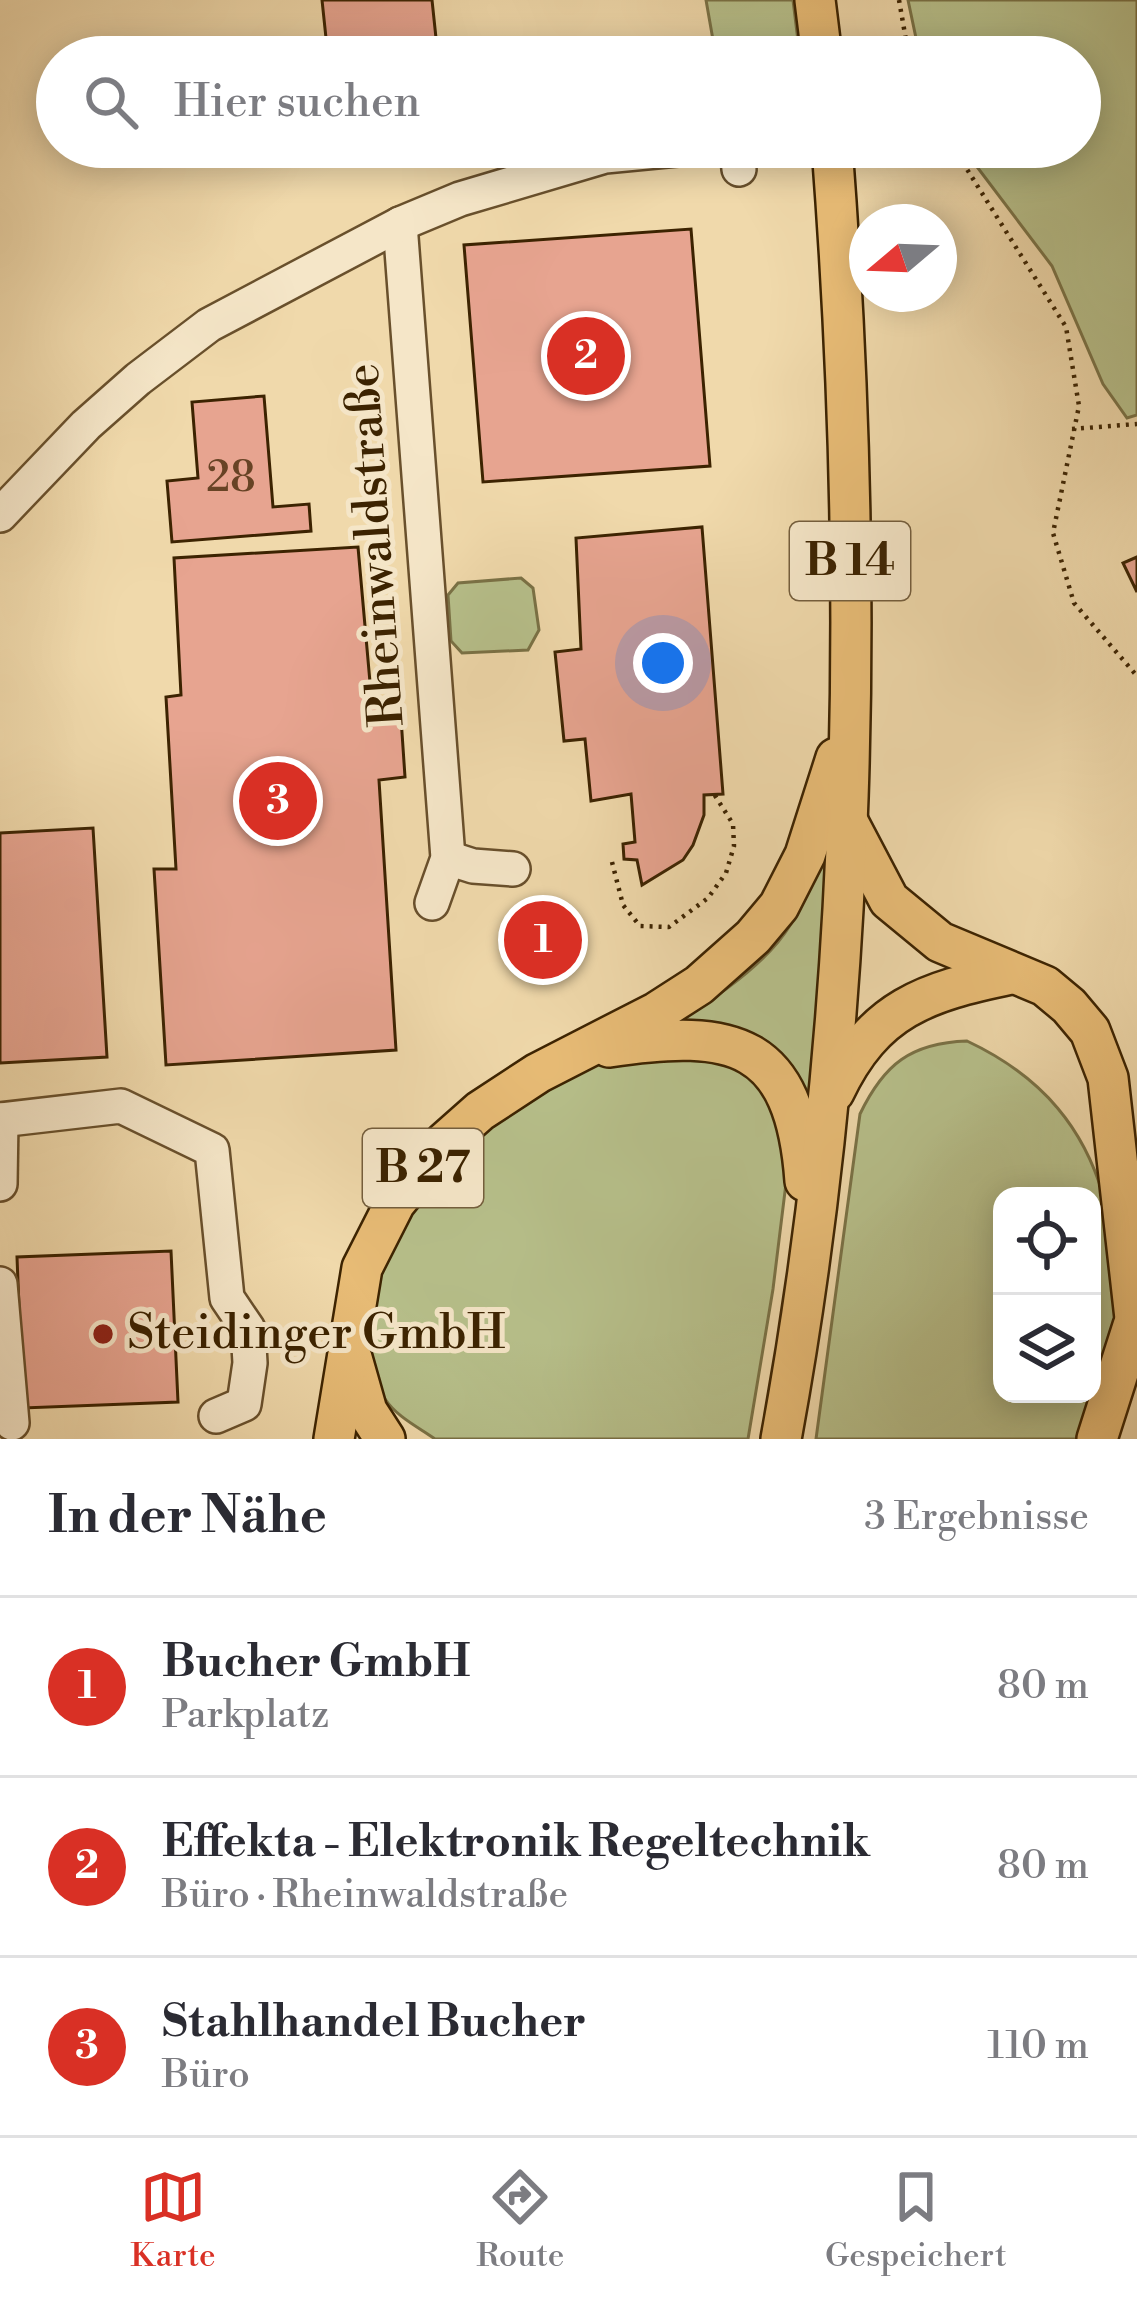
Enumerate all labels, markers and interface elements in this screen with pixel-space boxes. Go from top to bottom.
search box [36,36,1101,168]
icon: search [78,69,144,135]
text: Hier suchen [174,74,420,131]
north arrow [849,204,957,312]
pin: 2 [547,311,625,401]
street label: Rheinwaldstraße [333,361,419,729]
house number: 28 [206,452,256,505]
road number: B 14 [790,522,910,600]
your location [633,633,693,693]
pin: 3 [239,756,317,846]
pin: 1 [504,895,582,985]
road number: B 27 [363,1129,483,1207]
map controls [993,1187,1101,1403]
button: locate [993,1187,1101,1295]
button: layers [993,1295,1101,1403]
place label: Steidinger GmbH [127,1304,505,1364]
marker: Steidinger GmbH [90,1321,116,1347]
text: In der Nähe [48,1485,327,1549]
text: 3 Ergebnisse [864,1493,1089,1542]
text: Bucher GmbH [162,1634,470,1691]
text: 1 [78,1662,96,1711]
text: 80 m [997,1662,1089,1711]
text: Parkplatz [162,1691,329,1740]
text: Effekta - Elektronik Regeltechnik [162,1814,870,1871]
text: 2 [75,1842,99,1891]
text: 80 m [997,1842,1089,1891]
text: Büro · Rheinwaldstraße [162,1871,568,1920]
text: Stahlhandel Bucher [162,1994,586,2051]
text: 3 [75,2022,99,2071]
text: 110 m [987,2022,1089,2071]
text: Büro [162,2051,250,2100]
tab: Karte [130,2164,216,2277]
tab: Route [476,2164,564,2277]
tab: Gespeichert [825,2164,1007,2277]

